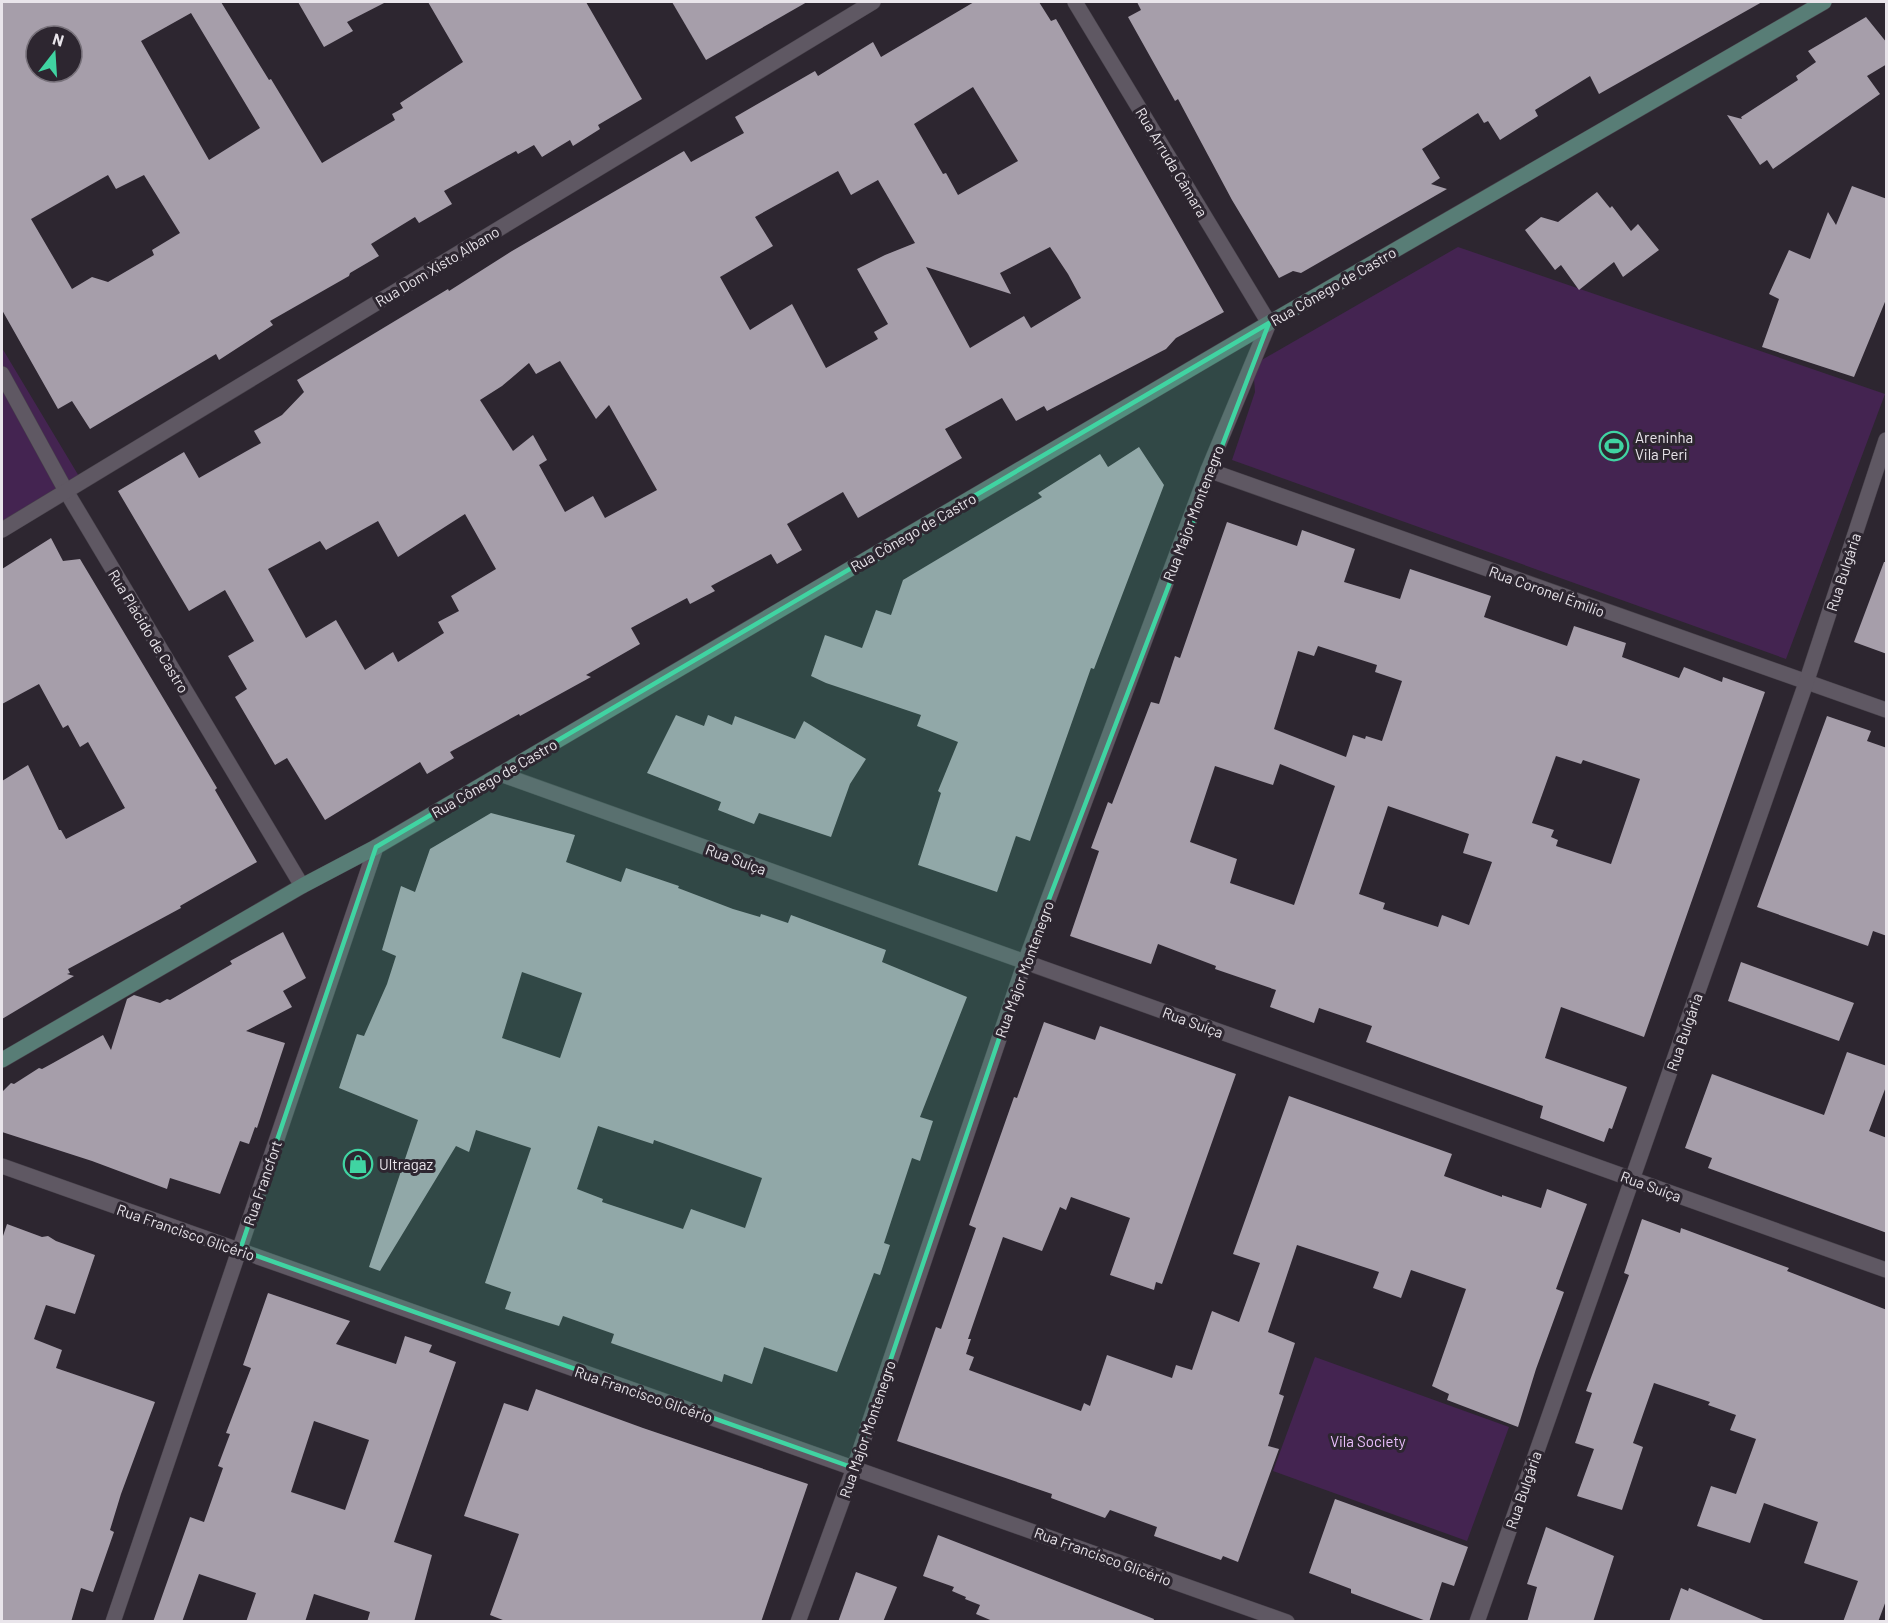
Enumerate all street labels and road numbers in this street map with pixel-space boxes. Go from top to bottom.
street label: Rua Arruda Câmara [1132,104,1212,220]
street label: Rua Dom Xisto Albano [372,222,502,310]
street label: Rua Cônego de Castro [1267,243,1399,329]
street label: Rua Major Montenegro [1159,442,1227,584]
street label: Rua Cônego de Castro [847,489,979,575]
street label: Rua Bulgária [1822,531,1864,613]
street label: Rua Coronel Émilio [1487,562,1607,620]
street label: Rua Plácido de Castro [105,566,193,696]
street label: Rua Cônego de Castro [428,735,560,821]
street label: Rua Suíça [703,840,769,878]
street label: Rua Major Montenegro [991,898,1057,1040]
street label: Rua Bulgária [1662,991,1706,1073]
street label: Rua Suíça [1160,1003,1226,1041]
street label: Rua Francfort [239,1138,285,1228]
street label: Rua Suíça [1618,1167,1684,1205]
street label: Rua Francisco Glicério [115,1200,257,1264]
street label: Rua Major Montenegro [835,1358,899,1500]
street label: Rua Francisco Glicério [573,1362,715,1426]
street label: Rua Bulgária [1501,1449,1545,1531]
street label: Rua Francisco Glicério [1032,1523,1174,1589]

